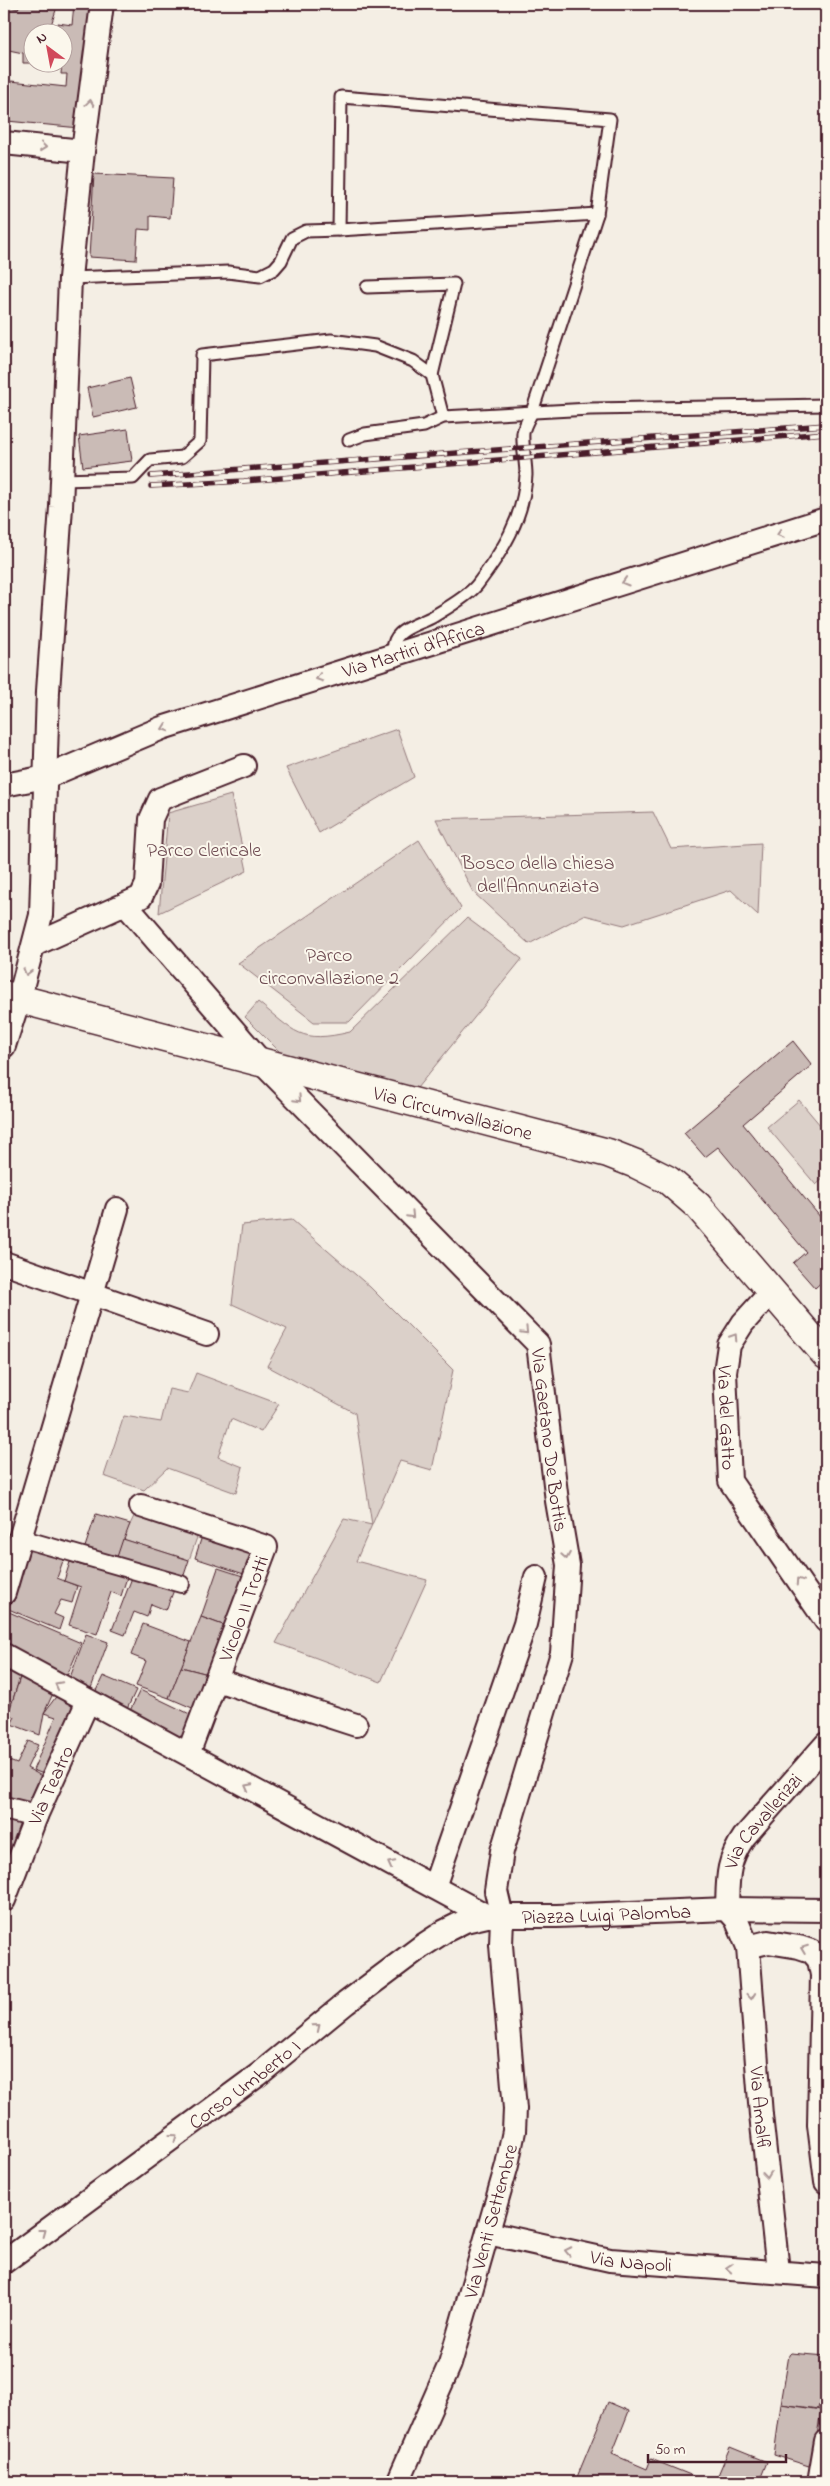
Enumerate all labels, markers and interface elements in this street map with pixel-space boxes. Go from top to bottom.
north arrow [22,22,72,72]
text: N [32,27,51,50]
one-way arrow [84,99,95,107]
one-way arrow [40,141,48,152]
one-way arrow [776,528,784,538]
one-way arrow [621,577,629,587]
street label: Via Martiri d'Africa [338,615,489,688]
one-way arrow [316,672,324,682]
one-way arrow [161,722,169,732]
park label: Parco clericale [147,837,261,866]
park label: Bosco della chiesa dell'Annunziata [461,850,614,902]
park label: Parco circonvallazione 2 [259,942,399,994]
one-way arrow [22,967,32,975]
street label: Via Circumvallazione [368,1080,535,1150]
one-way arrow [292,1093,301,1102]
one-way arrow [406,1209,415,1218]
one-way arrow [519,1325,528,1334]
one-way arrow [728,1333,737,1342]
street label: Via Gaetano De Bottis [522,1346,574,1534]
street label: Via del Gatto [708,1361,741,1471]
street label: Vicolo II Trotti [212,1552,278,1667]
one-way arrow [561,1552,571,1560]
one-way arrow [796,1577,805,1587]
one-way arrow [55,1681,64,1691]
street label: Via Teatro [22,1742,83,1831]
street label: Via Cavallerizzi [718,1768,811,1874]
one-way arrow [244,1783,253,1793]
one-way arrow [387,1860,396,1870]
street label: Piazza Luigi Palomba [522,1898,692,1933]
one-way arrow [800,1945,809,1955]
one-way arrow [745,1992,756,2000]
one-way arrow [311,2025,320,2033]
street label: Corso Umberto I [184,2034,308,2138]
street label: Via Amalfi [740,2064,777,2153]
one-way arrow [168,2134,177,2142]
street label: Via Venti Settembre [458,2141,527,2303]
one-way arrow [762,2171,773,2179]
one-way arrow [37,2229,47,2238]
street label: Via Napoli [586,2244,673,2282]
one-way arrow [564,2246,573,2257]
one-way arrow [725,2262,733,2273]
scale bar [648,2431,785,2463]
text: 50 m [655,2439,686,2461]

